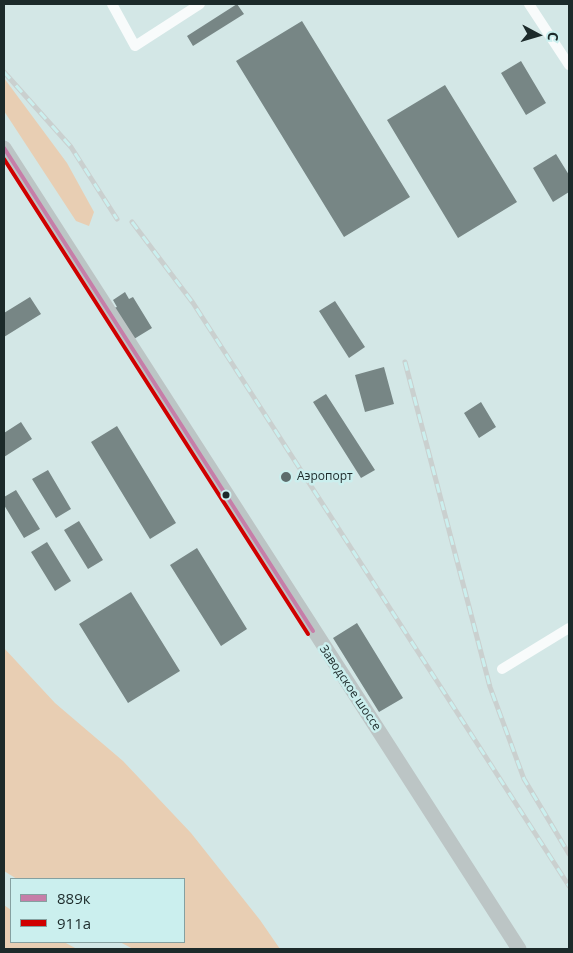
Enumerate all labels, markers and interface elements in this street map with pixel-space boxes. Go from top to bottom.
north arrow [513,10,563,60]
text: С [544,31,563,42]
marker: Аэропорт [279,470,293,484]
place label: Аэропорт [297,470,353,484]
unlabelled marker [221,490,231,500]
street label: Заводское шоссе [316,643,384,733]
legend [10,878,185,943]
text: 889к [57,888,90,908]
text: 911а [57,913,91,933]

